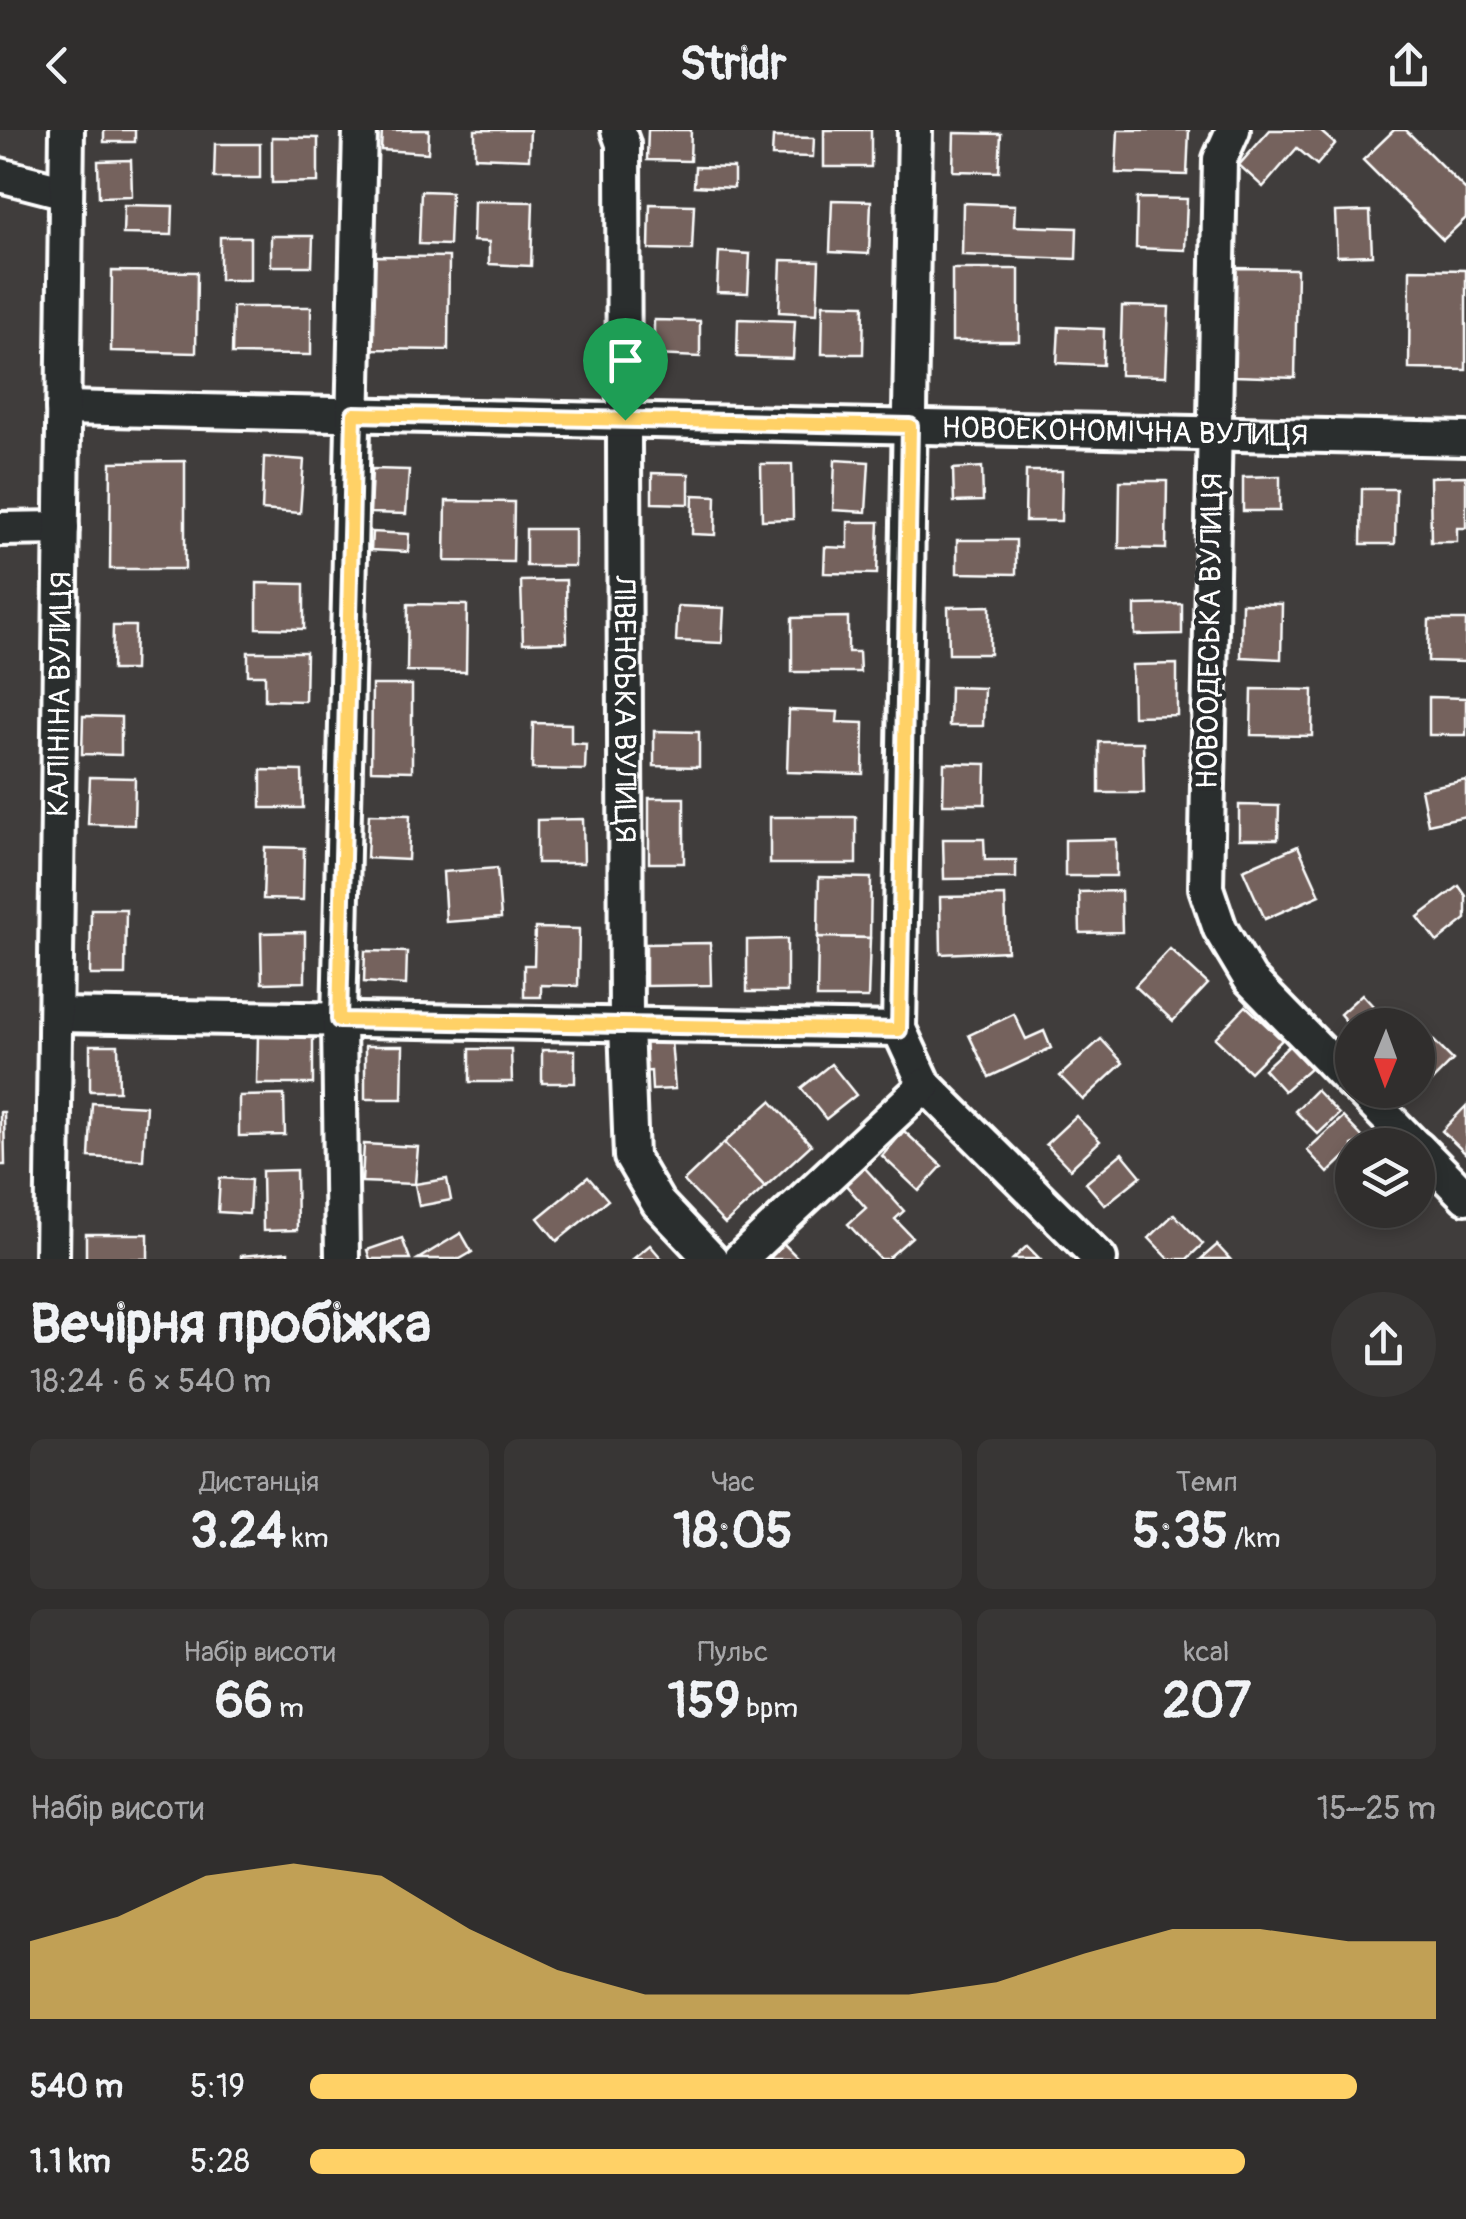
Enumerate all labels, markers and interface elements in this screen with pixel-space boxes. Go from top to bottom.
text: Stridr [680,37,786,93]
icon: back [30,38,85,93]
icon: share [1381,38,1436,93]
pin [583,318,668,421]
icon: arrive [598,333,653,388]
street label: НОВОЕКОНОМІЧНА ВУЛИЦЯ [941,409,1309,454]
street label: НОВООДЕСЬКА ВУЛИЦЯ [1189,473,1231,789]
street label: КАЛІНІНА ВУЛИЦЯ [39,571,80,817]
street label: ЛІВЕНСЬКА ВУЛИЦЯ [606,574,644,843]
north arrow [1335,1008,1435,1108]
map controls [1335,1008,1435,1228]
button: layers [1335,1128,1435,1228]
text: Вечірня пробіжка [30,1290,431,1359]
button: share [1331,1292,1436,1397]
text: 18:24 · 6 × 540 m [30,1362,271,1402]
text: Дистанція [200,1465,319,1500]
text: Час [711,1465,755,1500]
text: Темп [1176,1465,1238,1500]
text: 3.24 [190,1500,286,1563]
text: 18:05 [673,1500,793,1563]
text: 5:35 [1133,1500,1228,1563]
text: km [286,1521,329,1556]
text: /km [1228,1521,1281,1556]
text: Набір висоти [183,1635,335,1670]
text: Пульс [698,1635,768,1670]
text: kcal [1184,1635,1229,1670]
text: 66 [215,1670,273,1733]
text: 159 [668,1670,740,1733]
text: 207 [1162,1670,1251,1733]
text: m [273,1691,304,1726]
text: bpm [740,1691,798,1726]
text: Набір висоти [30,1789,204,1829]
text: 15–25 m [1317,1789,1436,1829]
text: 540 m [30,2067,123,2107]
text: 5:19 [190,2067,245,2107]
text: 1.1 km [30,2142,111,2182]
text: 5:28 [190,2142,250,2182]

